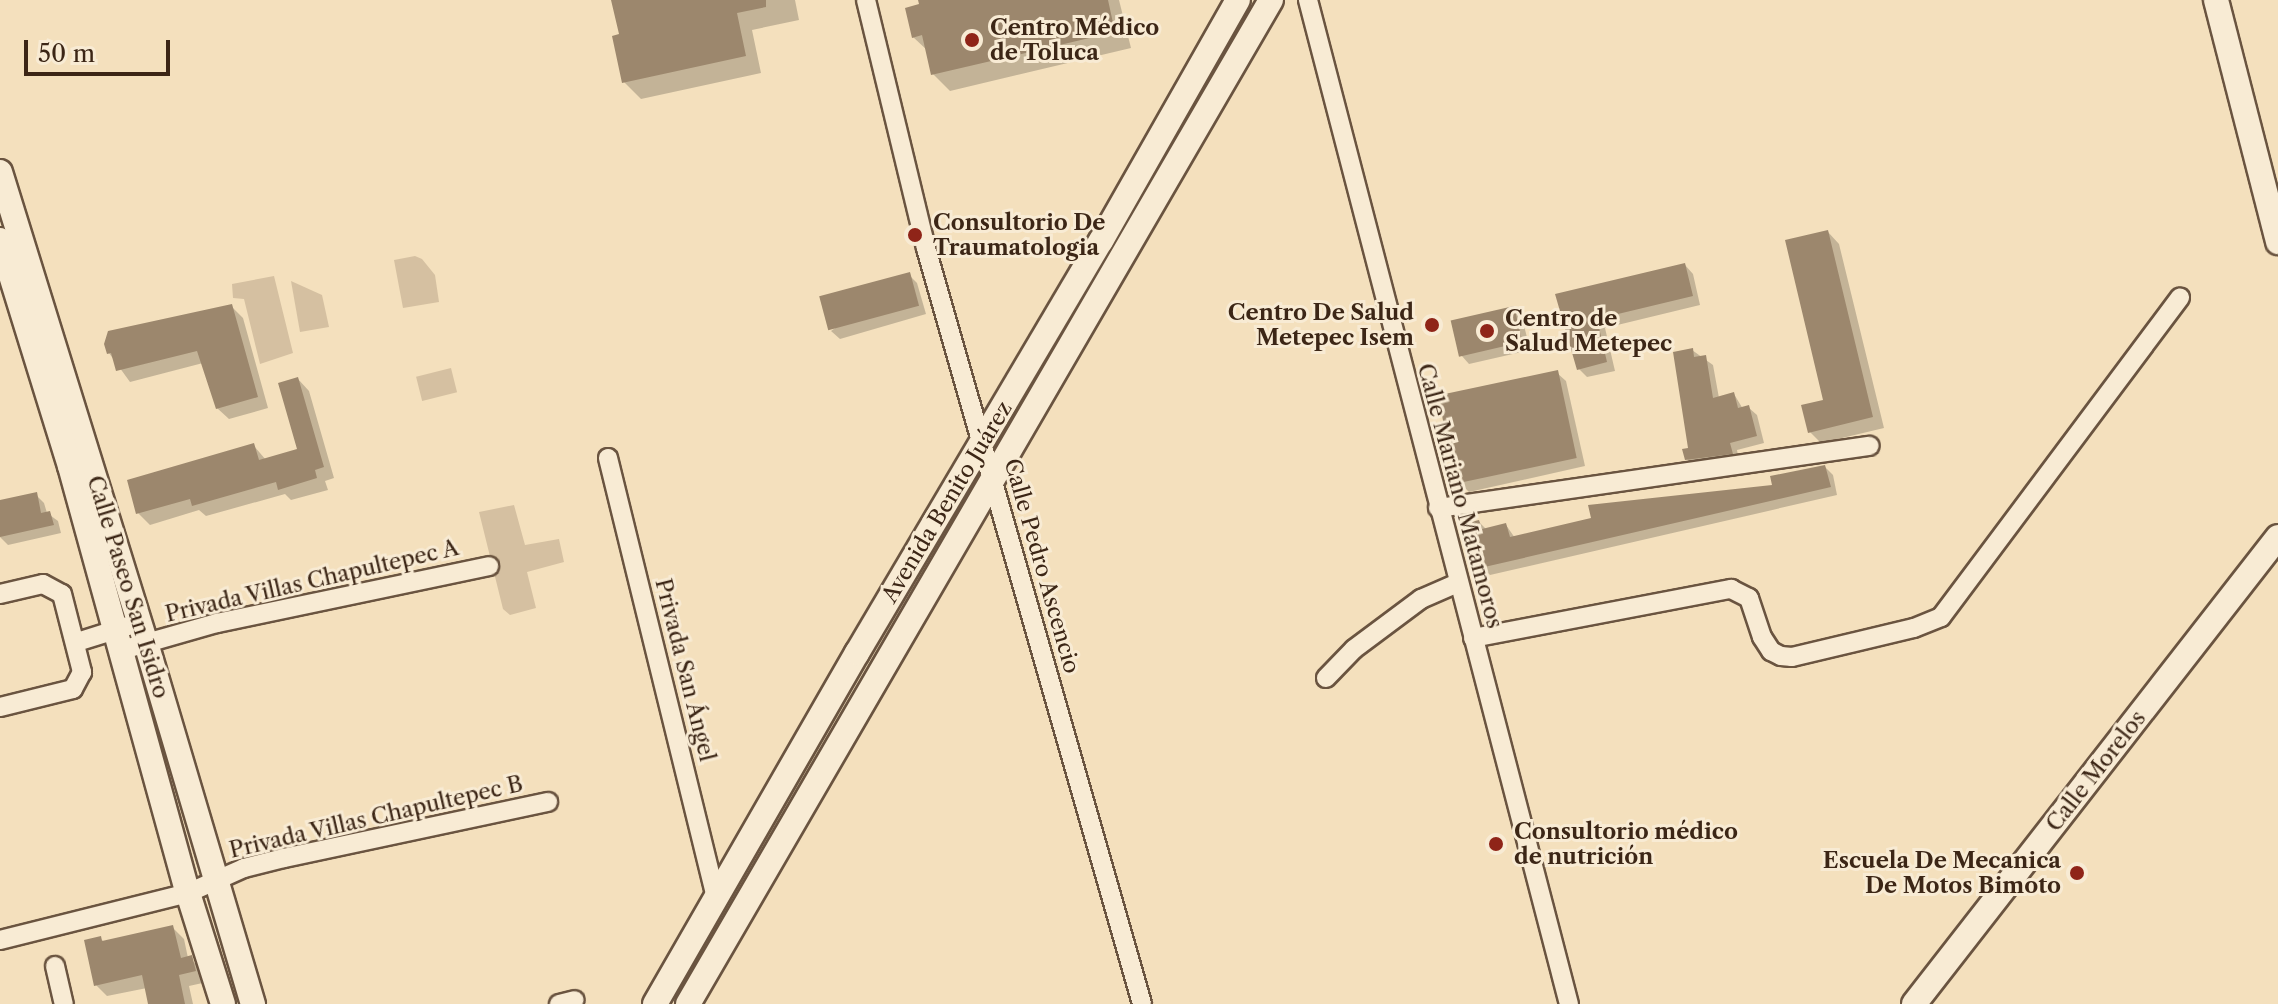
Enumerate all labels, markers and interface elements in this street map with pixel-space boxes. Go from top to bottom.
place label: Centro Médico de Toluca [990,14,1159,66]
scale bar [28,24,174,74]
marker: Centro Médico de Toluca [961,29,983,51]
text: 50 m [38,39,95,68]
place label: Consultorio De Traumatologia [933,209,1105,260]
marker: Consultorio De Traumatologia [904,224,926,246]
place label: Centro De Salud Metepec Isem [1228,299,1414,350]
place label: Centro de Salud Metepec [1505,305,1672,356]
marker: Centro De Salud Metepec Isem [1421,314,1443,336]
marker: Centro de Salud Metepec [1476,320,1498,342]
street label: Calle Mariano Matamoros [1412,361,1508,631]
street label: Avenida Benito Juárez [876,396,1018,608]
street label: Calle Pedro Ascencio [999,455,1085,677]
street label: Calle Paseo San Isidro [82,472,174,702]
street label: Privada Villas Chapultepec A [162,534,462,628]
street label: Privada San Ángel [649,575,721,765]
street label: Calle Morelos [2041,705,2151,837]
street label: Privada Villas Chapultepec B [226,770,526,864]
place label: Consultorio médico de nutrición [1514,818,1738,870]
marker: Consultorio médico de nutrición [1485,833,1507,855]
place label: Escuela De Mecanica De Motos Bimoto [1823,847,2061,898]
marker: Escuela De Mecanica De Motos Bimoto [2068,864,2086,882]

